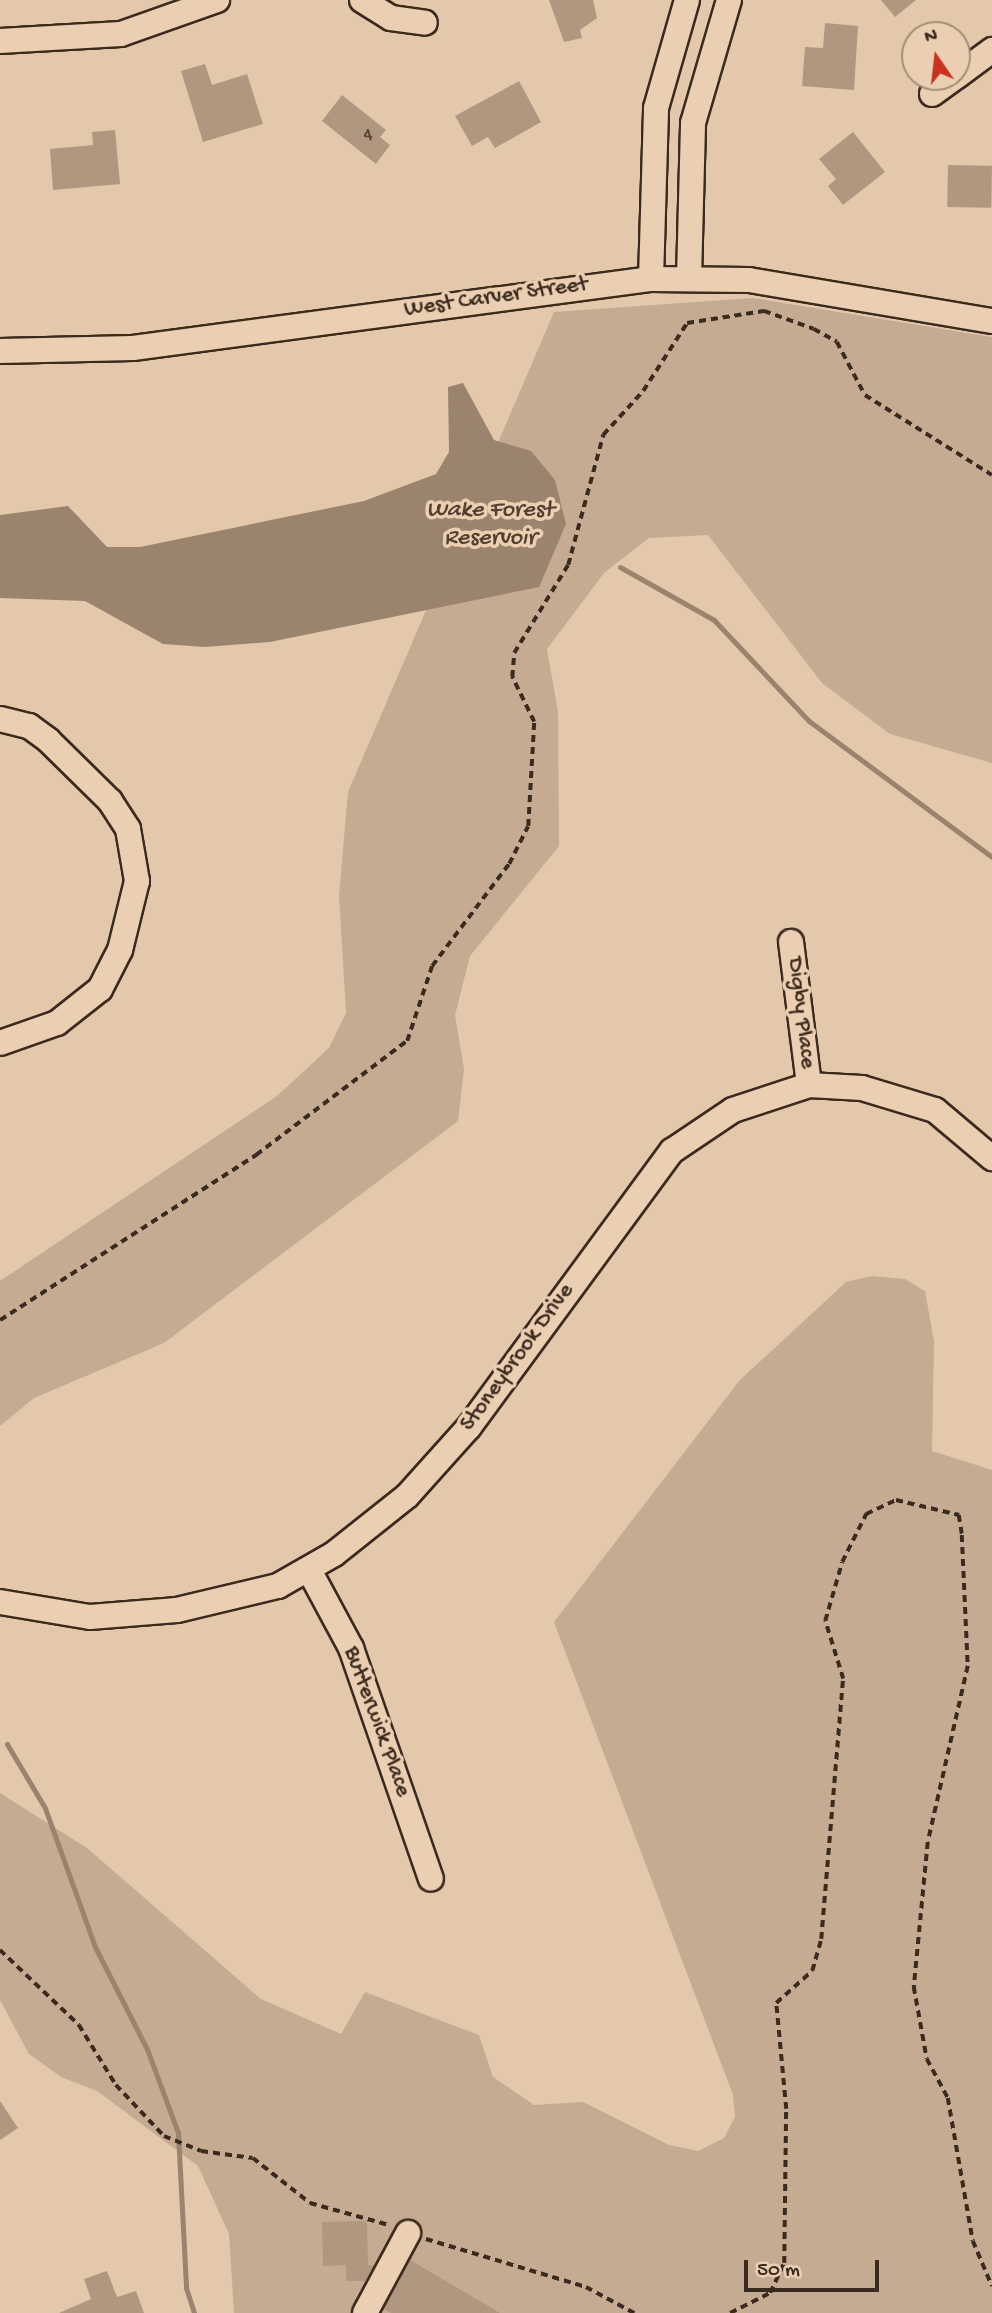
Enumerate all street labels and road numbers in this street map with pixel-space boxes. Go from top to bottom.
street label: West Carver Street [402,271,590,325]
street label: Digby Place [779,956,821,1070]
street label: Stoneybrook Drive [455,1279,581,1437]
street label: Butterwick Place [336,1643,416,1801]

